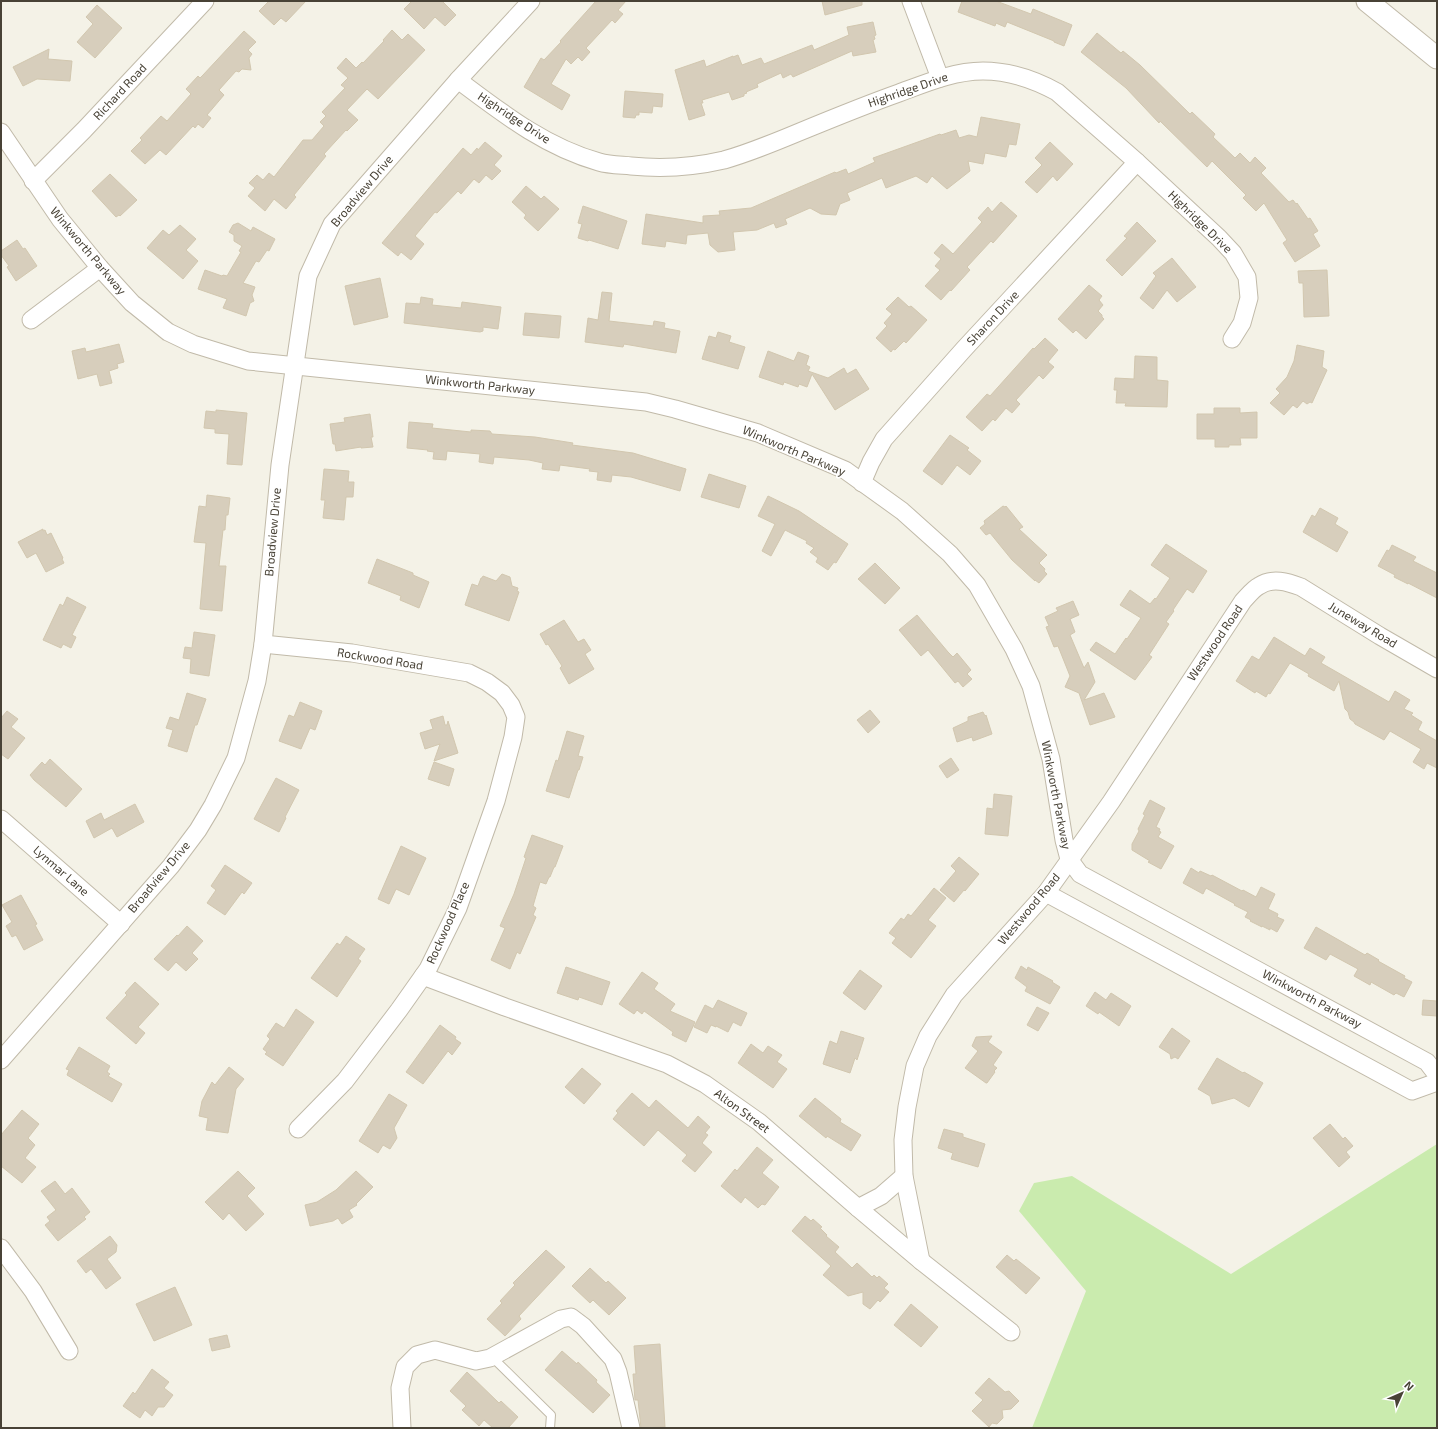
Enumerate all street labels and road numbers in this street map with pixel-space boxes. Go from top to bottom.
street label: Richard Road [90,60,149,122]
street label: Highridge Drive [866,69,949,109]
street label: Highridge Drive [476,89,553,146]
street label: Broadview Drive [327,152,395,229]
street label: Highridge Drive [1166,187,1236,255]
street label: Winkworth Parkway [48,204,130,298]
street label: Sharon Drive [963,287,1021,348]
street label: Winkworth Parkway [424,371,536,397]
street label: Winkworth Parkway [741,422,849,478]
street label: Broadview Drive [261,487,283,577]
street label: Juneway Road [1327,598,1400,650]
street label: Westwood Road [1183,602,1245,683]
street label: Rockwood Road [336,644,424,672]
street label: Winkworth Parkway [1040,739,1075,851]
street label: Broadview Drive [124,838,192,915]
street label: Lynmar Lane [31,842,92,898]
street label: Westwood Road [994,870,1062,947]
street label: Rockwood Place [423,879,472,966]
street label: Winkworth Parkway [1260,966,1365,1031]
street label: Alton Street [712,1085,773,1135]

